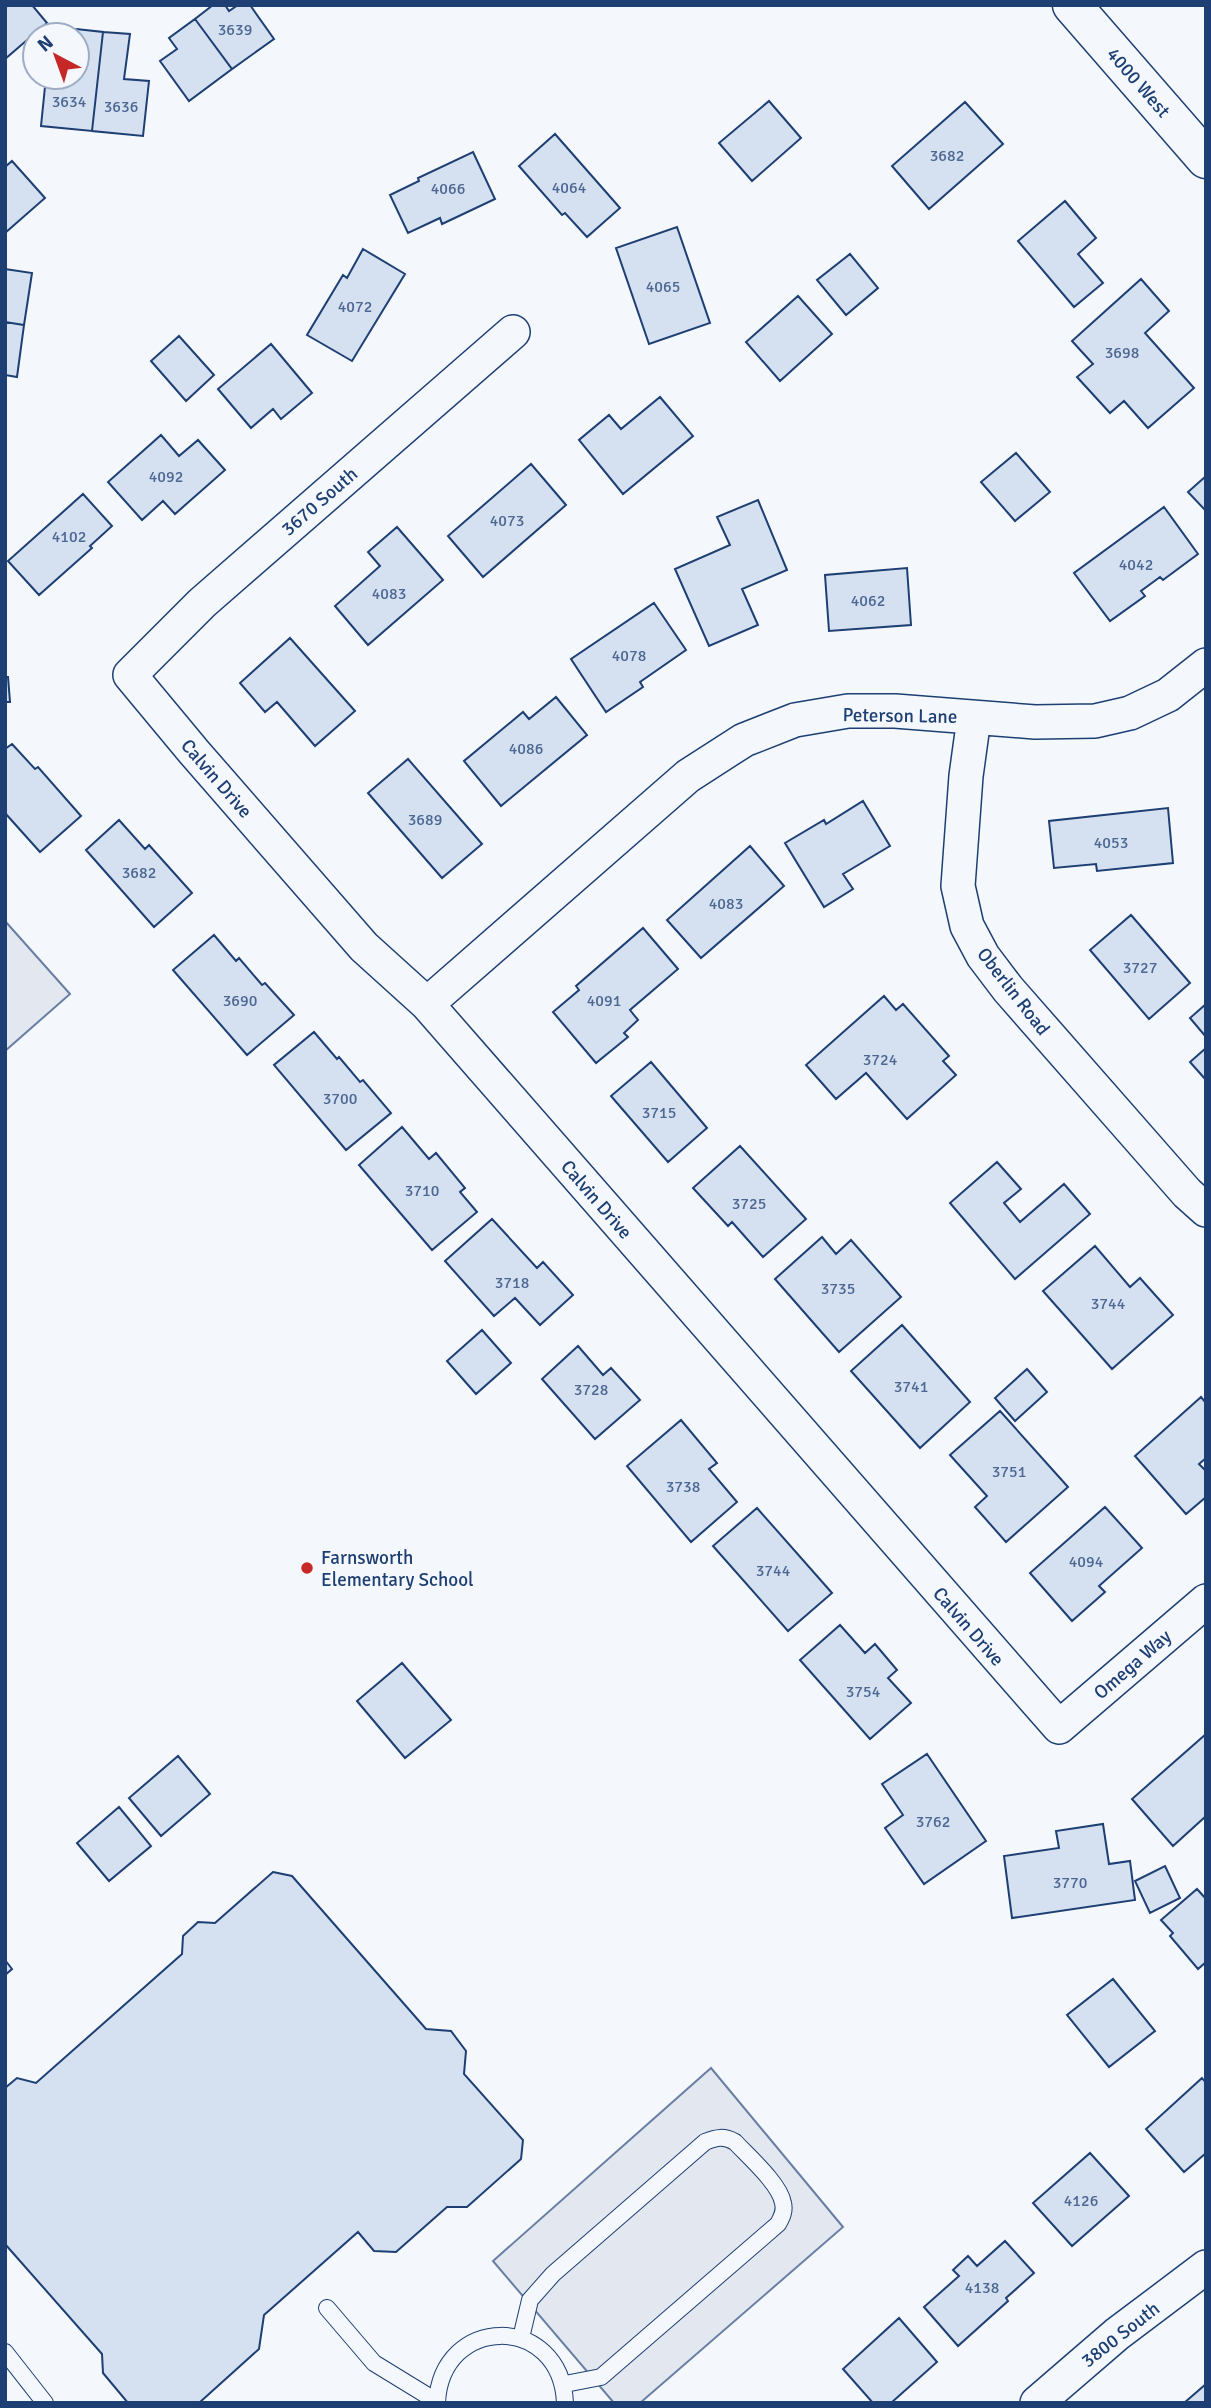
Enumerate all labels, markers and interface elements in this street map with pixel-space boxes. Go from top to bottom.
house number: 3639 [218,20,252,40]
north arrow [21,21,91,91]
text: N [33,31,58,57]
street label: 4000 West [1101,43,1175,123]
house number: 3634 [52,92,87,112]
house number: 3636 [104,97,138,117]
house number: 3682 [930,146,964,166]
house number: 4064 [552,178,587,198]
house number: 4066 [431,179,465,199]
house number: 4065 [646,277,680,297]
house number: 4072 [338,297,372,317]
house number: 3698 [1105,343,1139,363]
street label: 3670 South [277,462,363,541]
house number: 4092 [149,467,183,487]
house number: 4073 [490,511,524,531]
house number: 4102 [52,527,86,547]
house number: 4042 [1119,555,1153,575]
house number: 4083 [372,584,406,604]
house number: 4062 [851,591,885,611]
house number: 4078 [612,646,646,666]
street label: Peterson Lane [842,703,958,729]
street label: Calvin Drive [175,734,257,823]
house number: 4086 [509,739,543,759]
house number: 3689 [408,810,442,830]
house number: 4053 [1094,833,1128,853]
house number: 3682 [122,863,156,883]
house number: 4083 [709,894,743,914]
street label: Oberlin Road [971,943,1055,1040]
house number: 3727 [1123,958,1157,978]
house number: 3690 [223,991,257,1011]
house number: 4091 [587,991,621,1011]
house number: 3724 [863,1050,898,1070]
house number: 3700 [323,1089,357,1109]
house number: 3715 [642,1103,676,1123]
street label: Calvin Drive [555,1155,637,1244]
house number: 3710 [405,1181,439,1201]
house number: 3725 [732,1194,766,1214]
house number: 3718 [495,1273,529,1293]
house number: 3735 [821,1279,855,1299]
house number: 3744 [1091,1294,1126,1314]
house number: 3741 [894,1377,928,1397]
house number: 3728 [574,1380,608,1400]
house number: 3751 [992,1462,1026,1482]
house number: 3738 [666,1477,700,1497]
place label: Farnsworth Elementary School [321,1546,474,1592]
house number: 4094 [1069,1552,1104,1572]
marker: Farnsworth Elementary School [299,1560,315,1576]
house number: 3744 [756,1561,791,1581]
street label: Calvin Drive [927,1582,1009,1671]
street label: Omega Way [1089,1625,1176,1705]
house number: 3754 [846,1682,881,1702]
house number: 3762 [916,1812,950,1832]
house number: 3770 [1053,1873,1087,1893]
house number: 4126 [1064,2191,1098,2211]
house number: 4138 [965,2278,999,2298]
street label: 3800 South [1077,2297,1165,2373]

